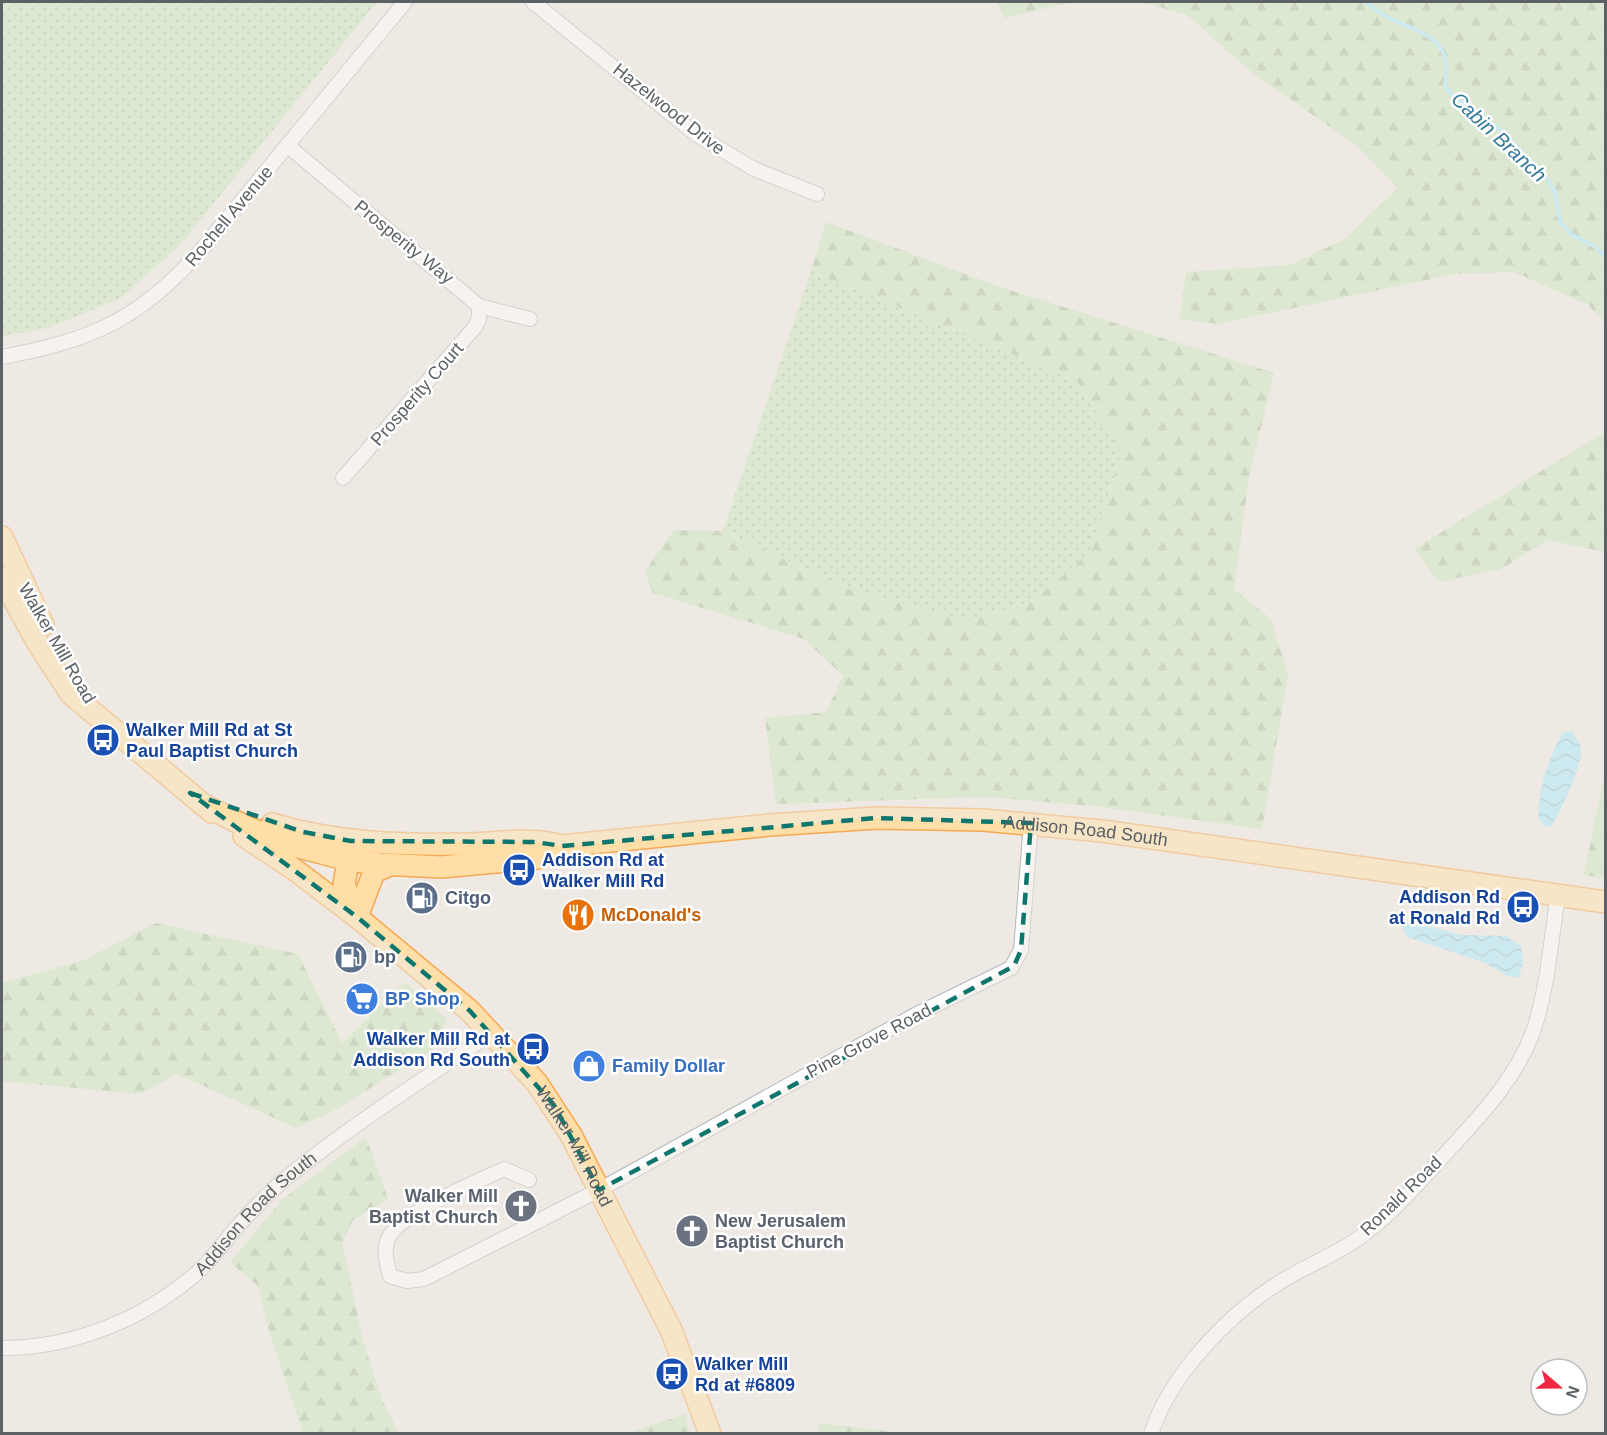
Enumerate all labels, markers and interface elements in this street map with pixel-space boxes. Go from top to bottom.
street label: Hazelwood Drive [609,59,729,159]
water label: Cabin Branch [1447,88,1551,186]
street label: Rochell Avenue [181,162,277,270]
street label: Prosperity Way [351,196,457,288]
street label: Prosperity Court [367,338,467,450]
street label: Walker Mill Road [14,579,100,707]
place label: Walker Mill Rd at St Paul Baptist Church [126,720,298,761]
bus stop icon: Walker Mill Rd at St Paul Baptist Church [85,722,121,758]
street label: Addison Road South [1003,812,1169,850]
place label: Addison Rd at Walker Mill Rd [542,850,664,891]
bus stop icon: Addison Rd at Walker Mill Rd [501,852,537,888]
fuel station icon: Citgo [404,880,440,916]
place label: Addison Rd at Ronald Rd [1389,887,1500,928]
place label: Citgo [445,888,491,908]
bus stop icon: Addison Rd at Ronald Rd [1505,889,1541,925]
restaurant icon: McDonald's [560,897,596,933]
place label: McDonald's [601,905,701,925]
fuel station icon: bp [333,939,369,975]
place label: bp [374,947,396,967]
supermarket icon: BP Shop [344,981,380,1017]
place label: BP Shop [385,989,460,1009]
street label: Pine Grove Road [803,1000,935,1082]
place label: Walker Mill Rd at Addison Rd South [353,1029,510,1070]
bus stop icon: Walker Mill Rd at Addison Rd South [515,1031,551,1067]
shop icon: Family Dollar [571,1048,607,1084]
place label: Family Dollar [612,1056,725,1076]
street label: Walker Mill Road [532,1082,616,1210]
street label: Addison Road South [191,1148,320,1279]
street label: Ronald Road [1356,1152,1446,1240]
place label: Walker Mill Baptist Church [369,1186,498,1227]
church icon: Walker Mill Baptist Church [503,1188,539,1224]
place label: New Jerusalem Baptist Church [715,1211,846,1252]
church icon: New Jerusalem Baptist Church [674,1213,710,1249]
place label: Walker Mill Rd at #6809 [695,1354,795,1395]
bus stop icon: Walker Mill Rd at #6809 [654,1356,690,1392]
north arrow [1529,1357,1589,1417]
text: N [1563,1384,1583,1400]

